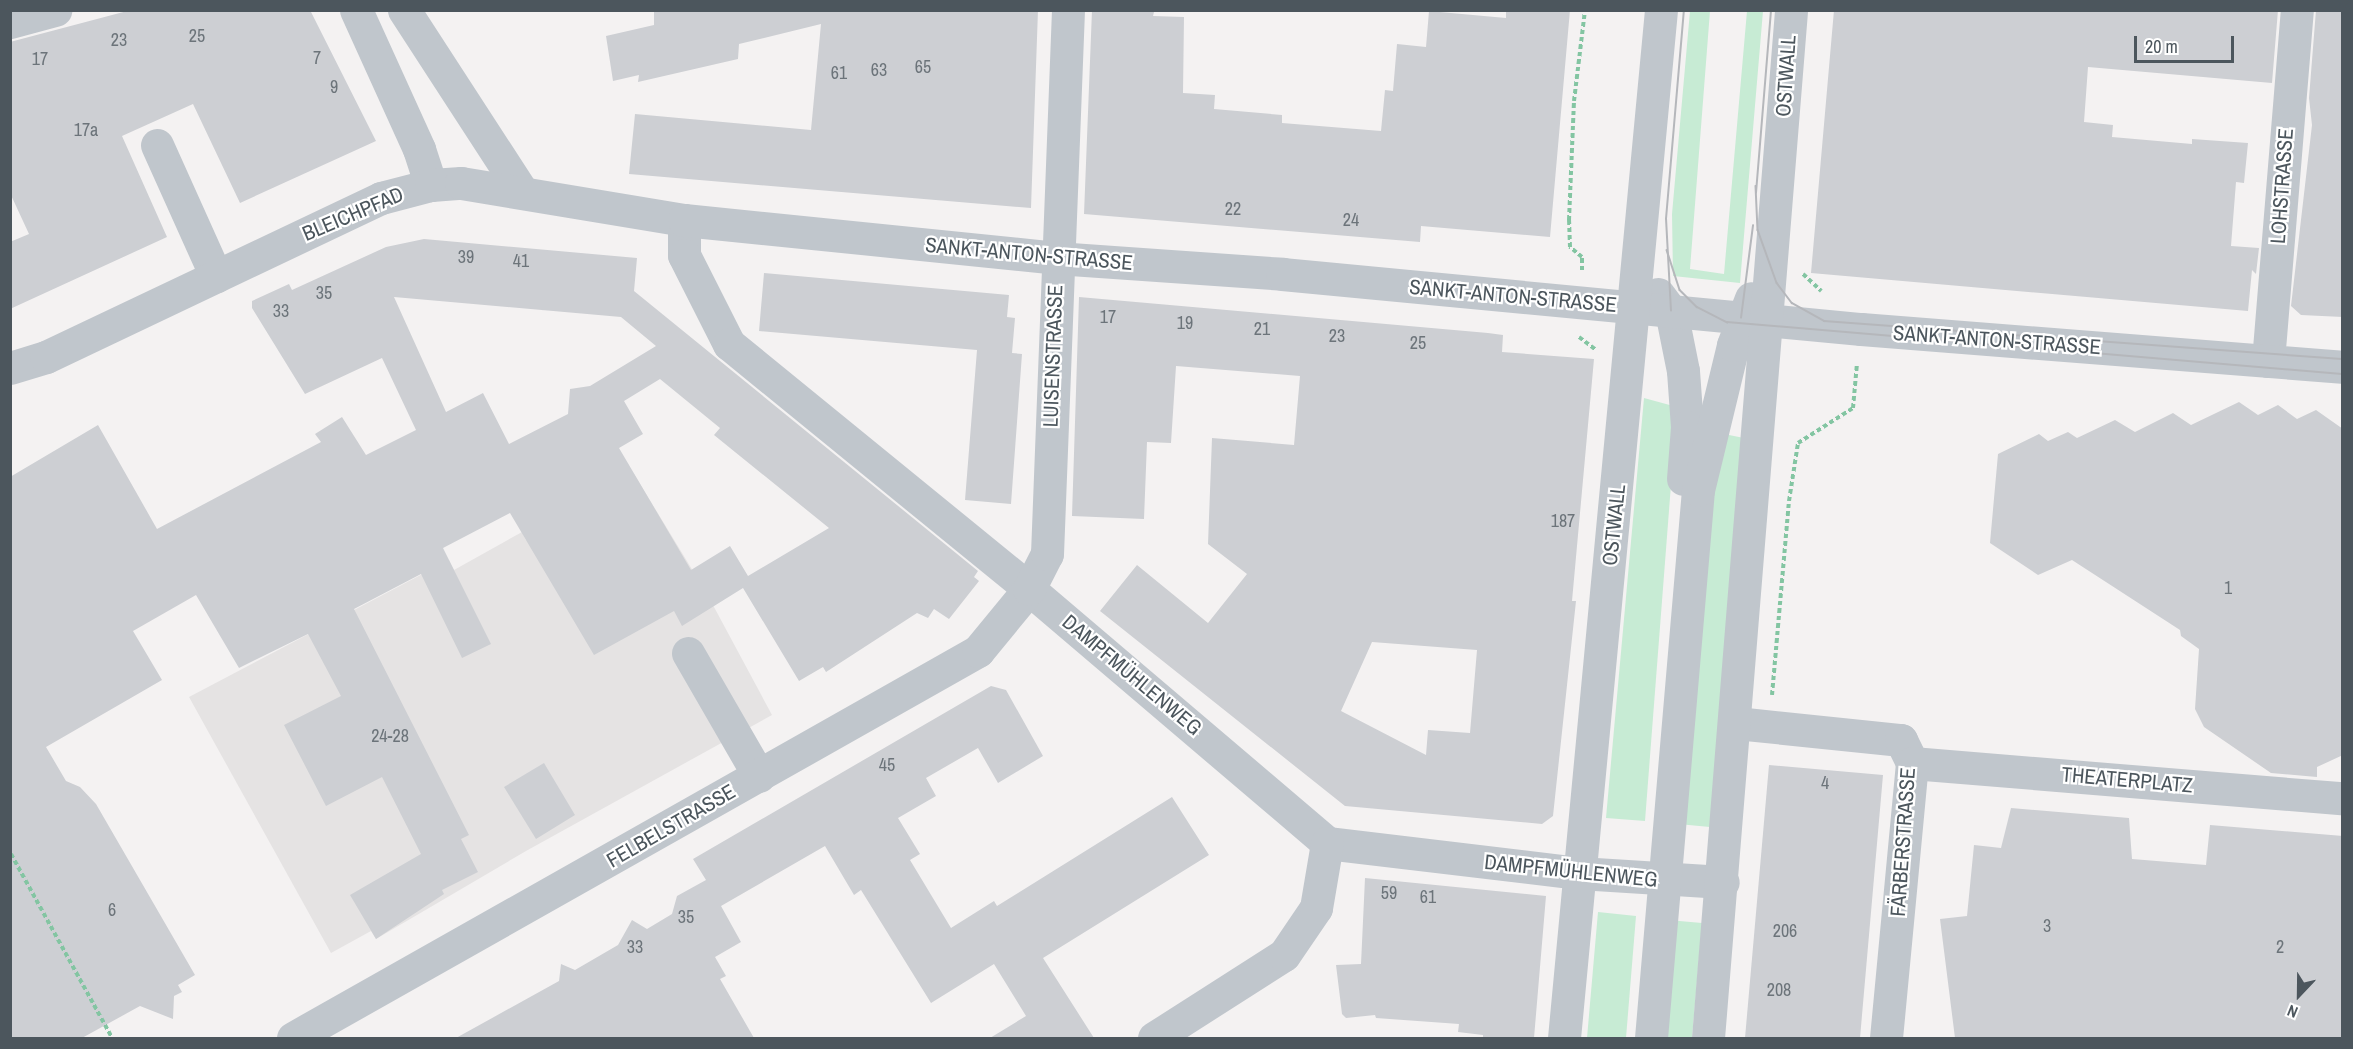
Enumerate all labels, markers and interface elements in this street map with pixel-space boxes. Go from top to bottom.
scale bar [2137,24,2238,62]
house number: 25 [189,25,205,47]
house number: 23 [111,29,127,51]
street label: OSTWALL [1771,34,1801,118]
text: 20 m [2145,34,2178,59]
house number: 7 [313,47,321,69]
house number: 17 [32,48,48,70]
house number: 65 [915,56,931,78]
house number: 63 [871,59,887,81]
house number: 61 [831,62,847,84]
house number: 9 [330,76,338,98]
house number: 17a [74,119,98,141]
street label: LOHSTRASSE [2265,127,2299,245]
street label: BLEICHPFAD [299,181,407,247]
house number: 22 [1225,198,1241,220]
house number: 24 [1343,209,1359,231]
street label: SANKT-ANTON-STRASSE [924,232,1134,276]
house number: 39 [458,246,474,268]
house number: 41 [513,250,529,272]
street label: SANKT-ANTON-STRASSE [1408,274,1618,318]
house number: 35 [316,282,332,304]
street label: LUISENSTRASSE [1038,284,1068,428]
house number: 33 [273,300,289,322]
house number: 17 [1100,306,1116,328]
house number: 19 [1177,312,1193,334]
house number: 21 [1254,318,1270,340]
street label: SANKT-ANTON-STRASSE [1892,320,2102,360]
house number: 23 [1329,325,1345,347]
house number: 25 [1410,332,1426,354]
street label: OSTWALL [1597,483,1631,567]
house number: 187 [1551,510,1575,532]
house number: 1 [2224,577,2232,599]
street label: DAMPFMÜHLENWEG [1057,609,1207,741]
house number: 24-28 [371,725,409,747]
house number: 45 [879,754,895,776]
street label: THEATERPLATZ [2060,762,2194,798]
street label: FÄRBERSTRASSE [1885,767,1921,917]
house number: 4 [1821,772,1829,794]
street label: FELBELSTRASSE [602,779,740,873]
street label: DAMPFMÜHLENWEG [1483,849,1659,893]
house number: 59 [1381,882,1397,904]
house number: 61 [1420,886,1436,908]
house number: 6 [108,899,116,921]
house number: 35 [678,906,694,928]
house number: 3 [2043,915,2051,937]
house number: 206 [1773,920,1797,942]
house number: 33 [627,936,643,958]
house number: 2 [2276,936,2284,958]
north arrow [2269,965,2329,1025]
house number: 208 [1767,979,1791,1001]
text: N [2284,1000,2301,1024]

